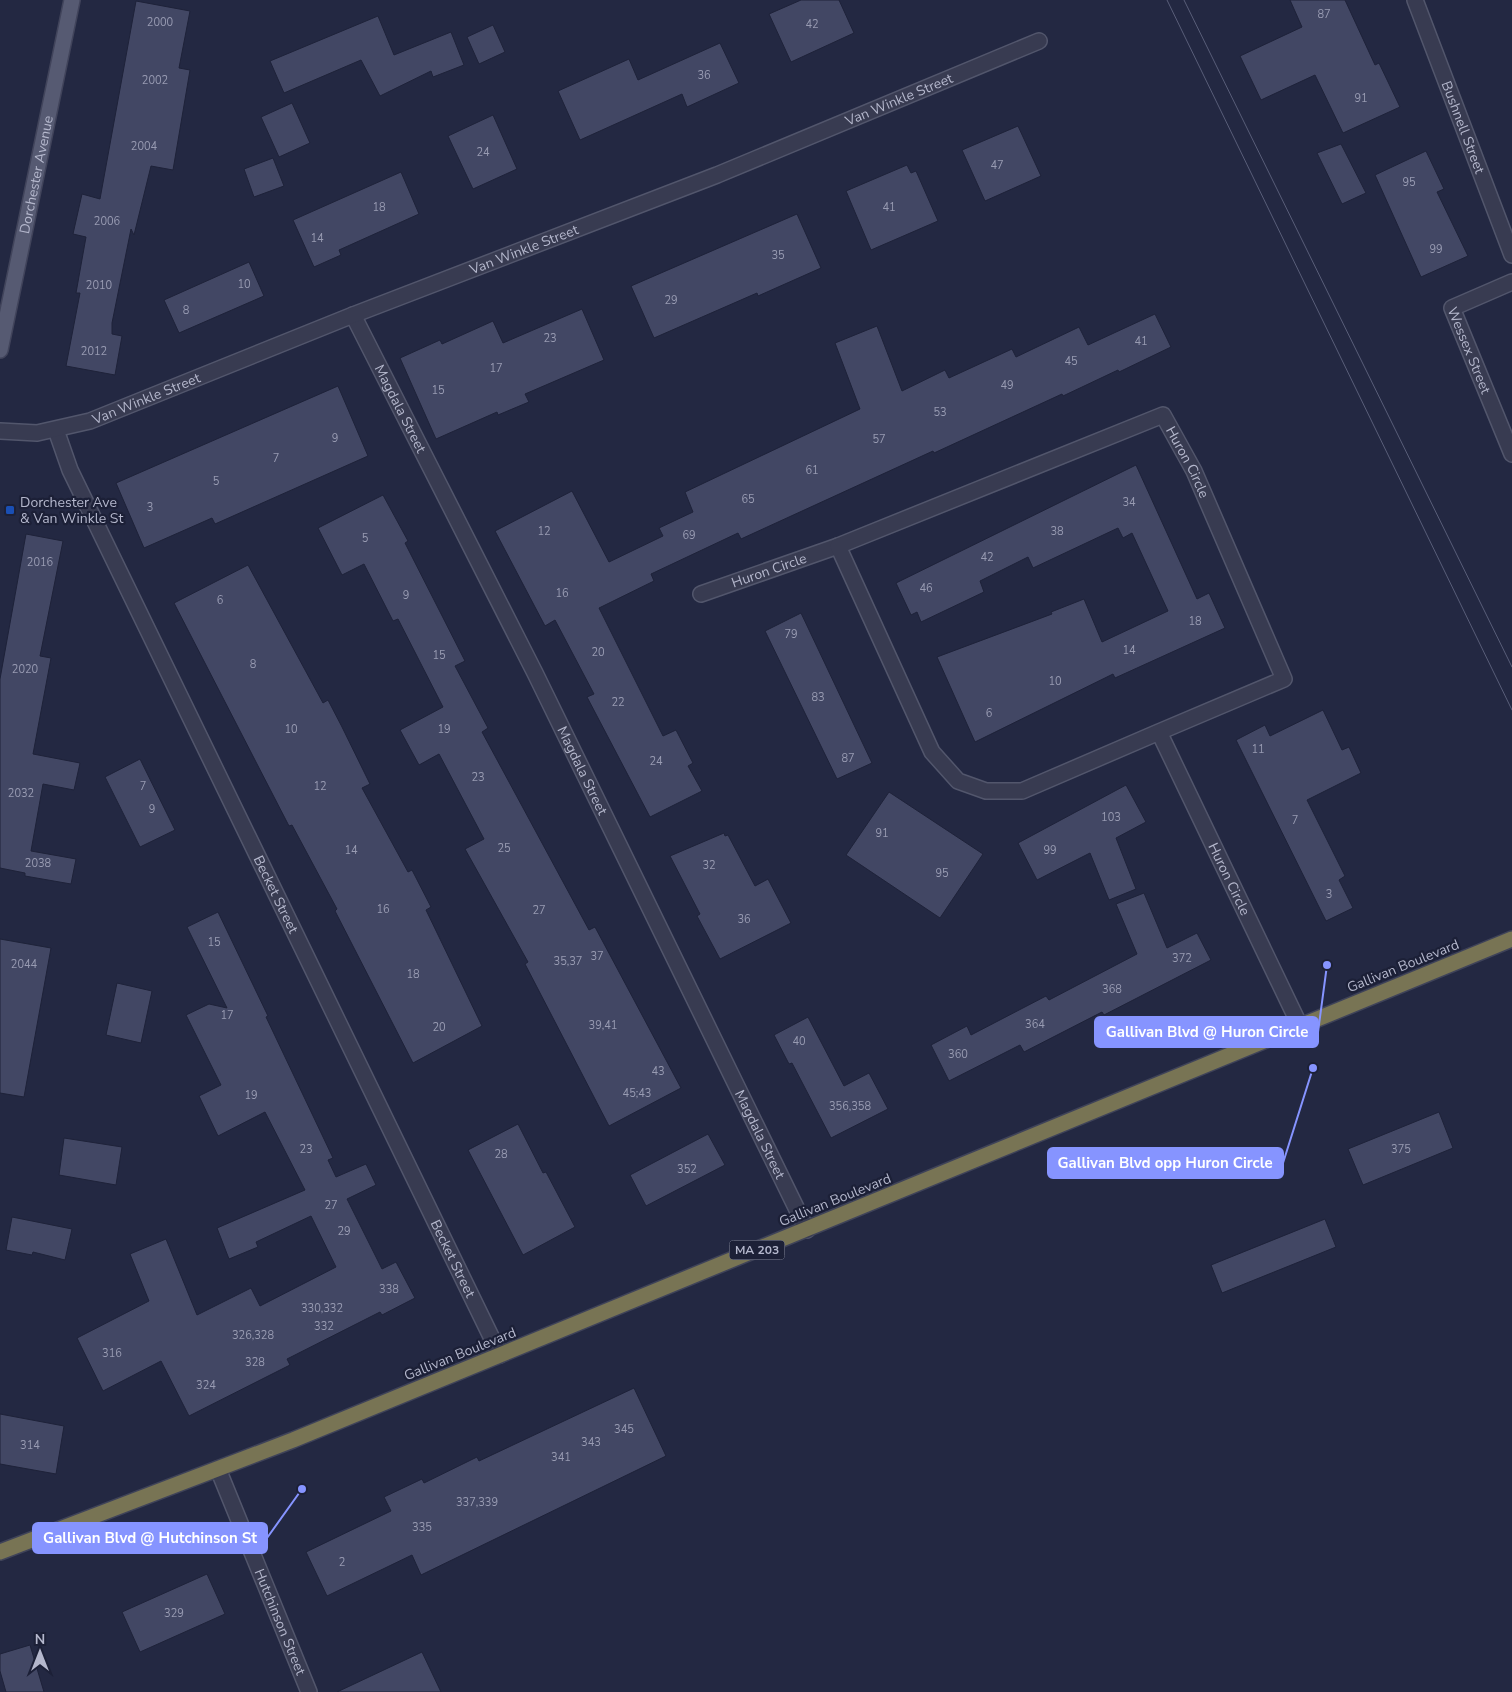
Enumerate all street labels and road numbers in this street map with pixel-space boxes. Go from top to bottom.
street label: Van Winkle Street [841,68,956,131]
street label: Bushnell Street [1437,78,1490,176]
street label: Dorchester Avenue [15,114,57,235]
street label: Van Winkle Street [466,220,581,279]
street label: Wessex Street [1443,304,1496,396]
street label: Magdala Street [370,361,431,456]
street label: Van Winkle Street [88,368,203,429]
street label: Huron Circle [1162,423,1214,501]
street label: Huron Circle [729,548,809,592]
street label: Magdala Street [553,723,612,818]
street label: Huron Circle [1204,839,1255,918]
street label: Becket Street [249,852,303,936]
street label: Gallivan Boulevard [1344,935,1462,997]
street label: Magdala Street [731,1087,790,1182]
street label: Gallivan Boulevard [776,1169,894,1231]
street label: Becket Street [426,1216,480,1301]
road number: MA 203 [730,1240,784,1260]
street label: Gallivan Boulevard [401,1323,519,1385]
street label: Hutchinson Street [250,1566,311,1678]

